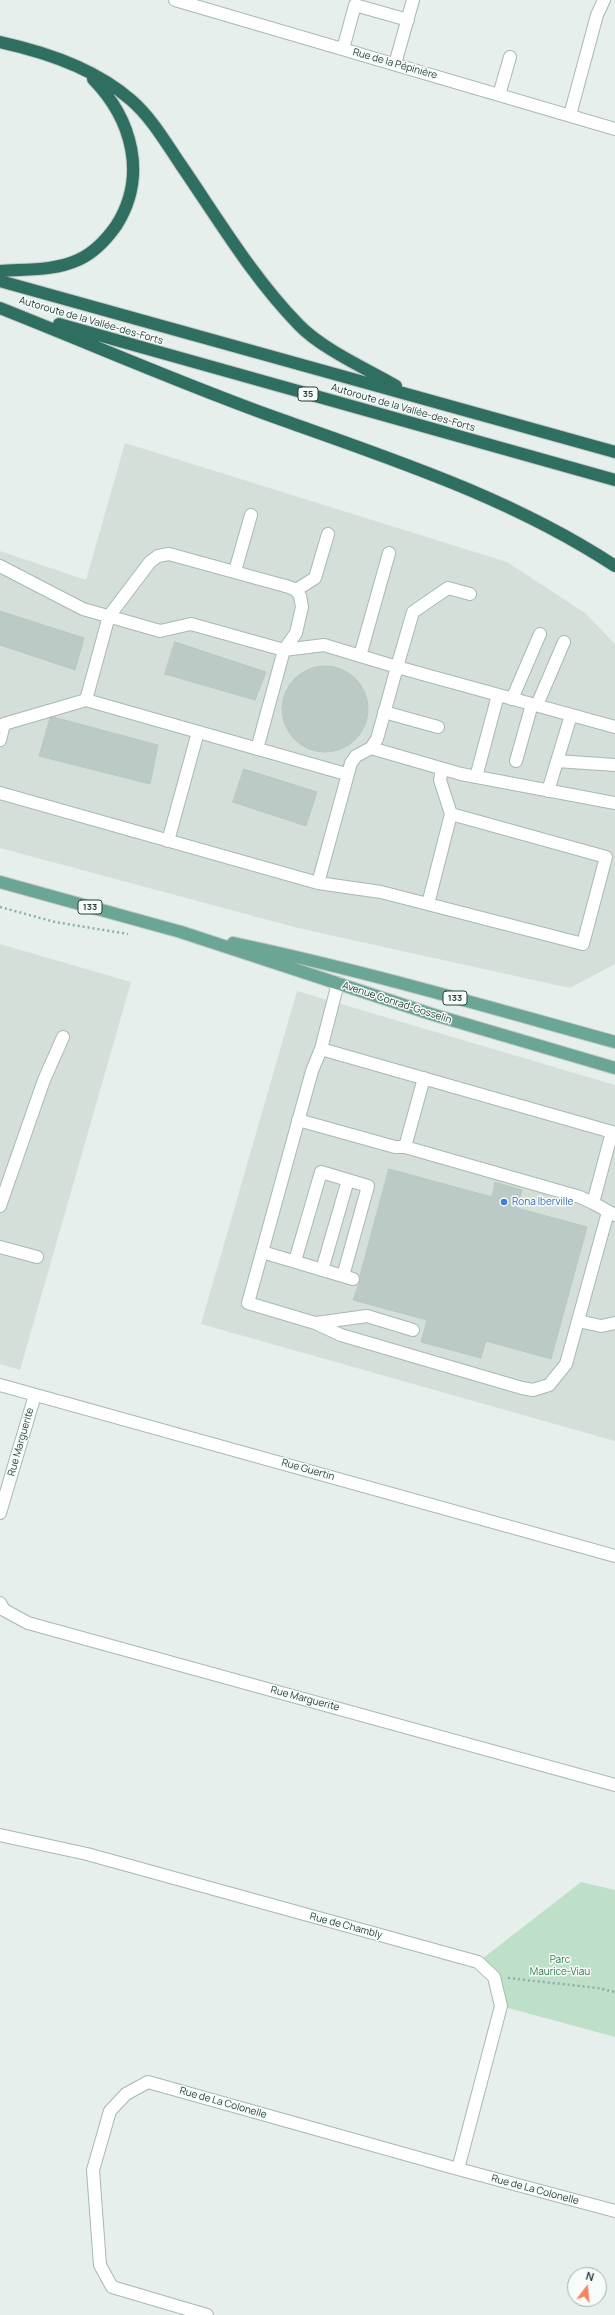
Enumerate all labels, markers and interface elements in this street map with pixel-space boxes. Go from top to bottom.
street label: Rue de la Pépinière [351,46,439,82]
street label: Autoroute de la Vallée-des-Forts [18,295,164,347]
street label: Autoroute de la Vallée-des-Forts [330,382,476,434]
road number: 35 [298,387,318,401]
road number: 133 [78,900,102,914]
street label: Avenue Conrad-Gosselin [341,980,453,1026]
road number: 133 [443,991,467,1005]
place label: Rona Iberville [512,1196,573,1208]
marker: Rona Iberville [499,1197,509,1207]
street label: Rue Marguerite [5,1406,37,1478]
street label: Rue Guertin [280,1457,336,1483]
street label: Rue Marguerite [269,1684,341,1714]
street label: Rue de Chambly [308,1911,384,1941]
park label: Parc Maurice-Viau [530,1954,590,1978]
street label: Rue de La Colonelle [178,2085,268,2121]
street label: Rue de La Colonelle [490,2173,580,2207]
north arrow [567,2267,607,2307]
text: N [584,2268,596,2284]

